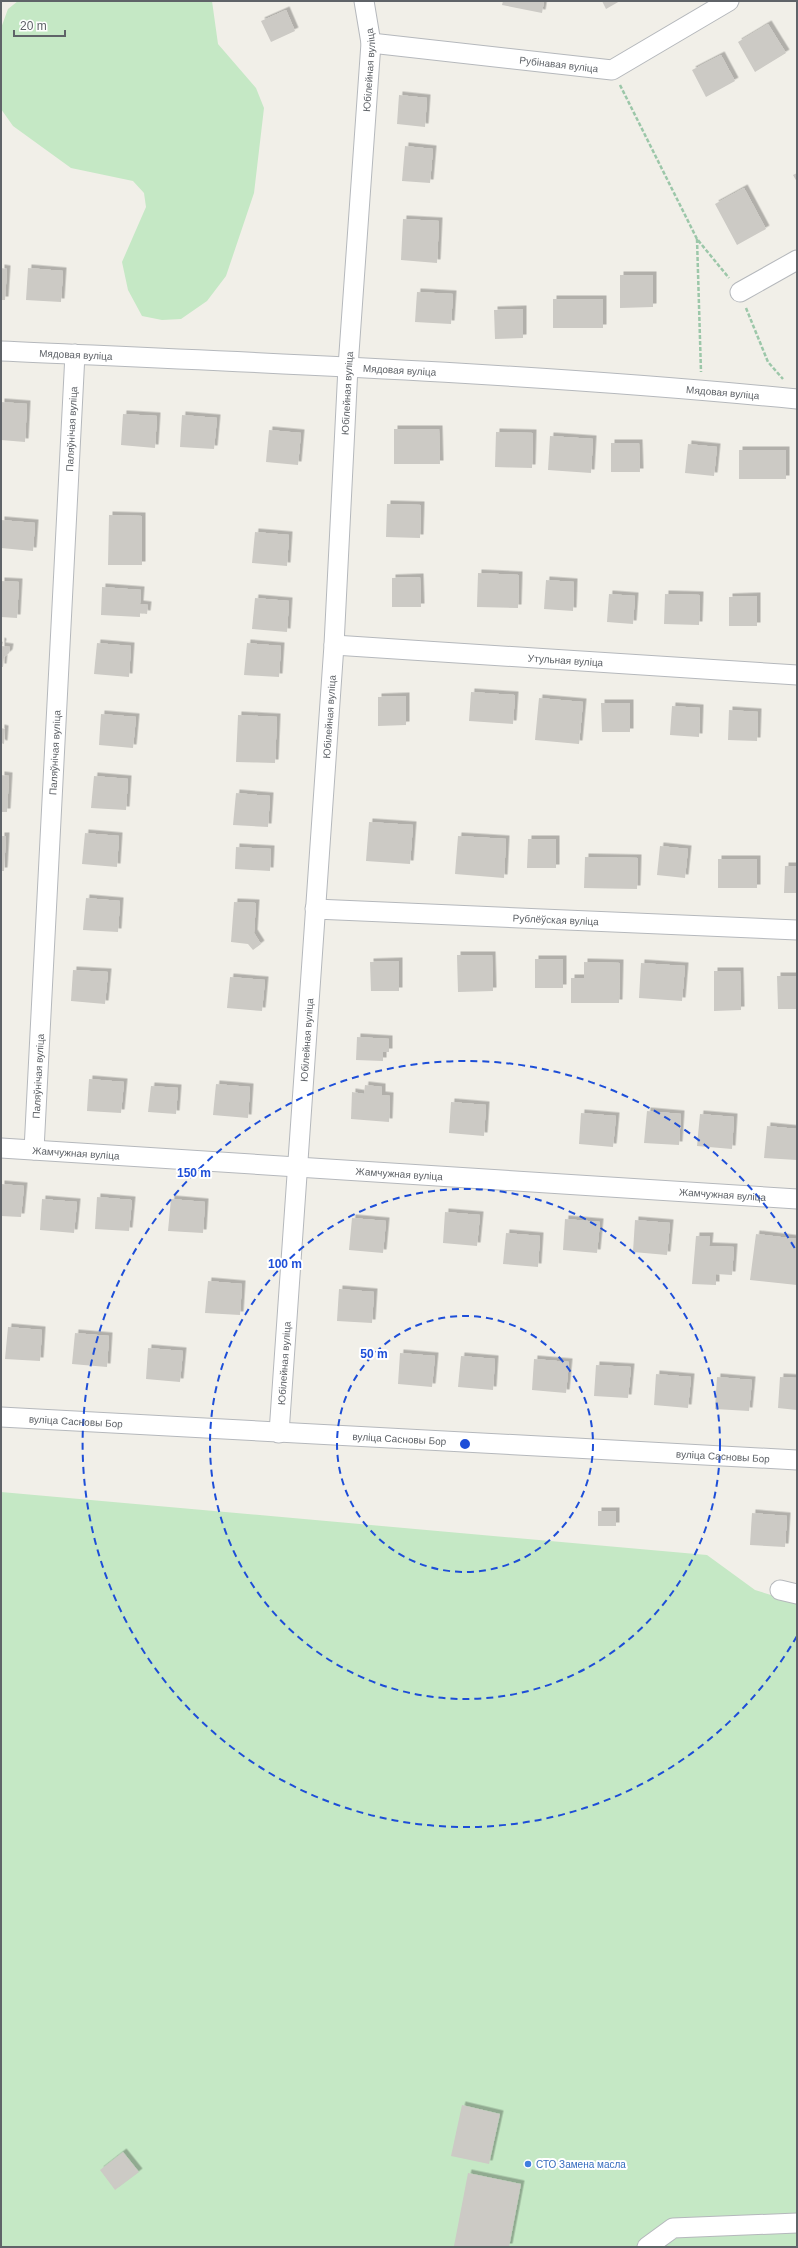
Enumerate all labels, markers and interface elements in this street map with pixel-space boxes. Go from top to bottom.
scale bar [14,12,65,38]
text: 20 m [20,19,47,33]
street label: Юбілейная вуліца [361,27,377,112]
street label: Рубінавая вуліца [519,54,599,74]
street label: Мядовая вуліца [39,347,113,361]
street label: Юбілейная вуліца [339,351,355,435]
street label: Мядовая вуліца [363,362,437,377]
street label: Мядовая вуліца [686,384,760,401]
street label: Паляўнічая вуліца [63,386,79,472]
street label: Утульная вуліца [528,652,604,668]
street label: Юбілейная вуліца [321,674,337,759]
street label: Паляўнічая вуліца [47,709,62,795]
street label: Рублёўская вуліца [513,912,599,927]
street label: Юбілейная вуліца [298,997,315,1082]
street label: Паляўнічая вуліца [30,1033,46,1119]
street label: Жамчужная вуліца [32,1145,120,1161]
street label: Жамчужная вуліца [355,1165,444,1182]
text: 150 m [177,1166,211,1180]
street label: Жамчужная вуліца [679,1186,767,1203]
text: 100 m [268,1257,302,1271]
street label: Юбілейная вуліца [275,1321,292,1405]
text: 50 m [360,1347,388,1361]
street label: вуліца Сасновы Бор [29,1413,124,1429]
street label: вуліца Сасновы Бор [352,1430,447,1447]
centre of rings [458,1437,472,1451]
street label: вуліца Сасновы Бор [676,1448,771,1464]
marker: СТО Замена масла [523,2159,533,2169]
place label: СТО Замена масла [536,2159,626,2170]

